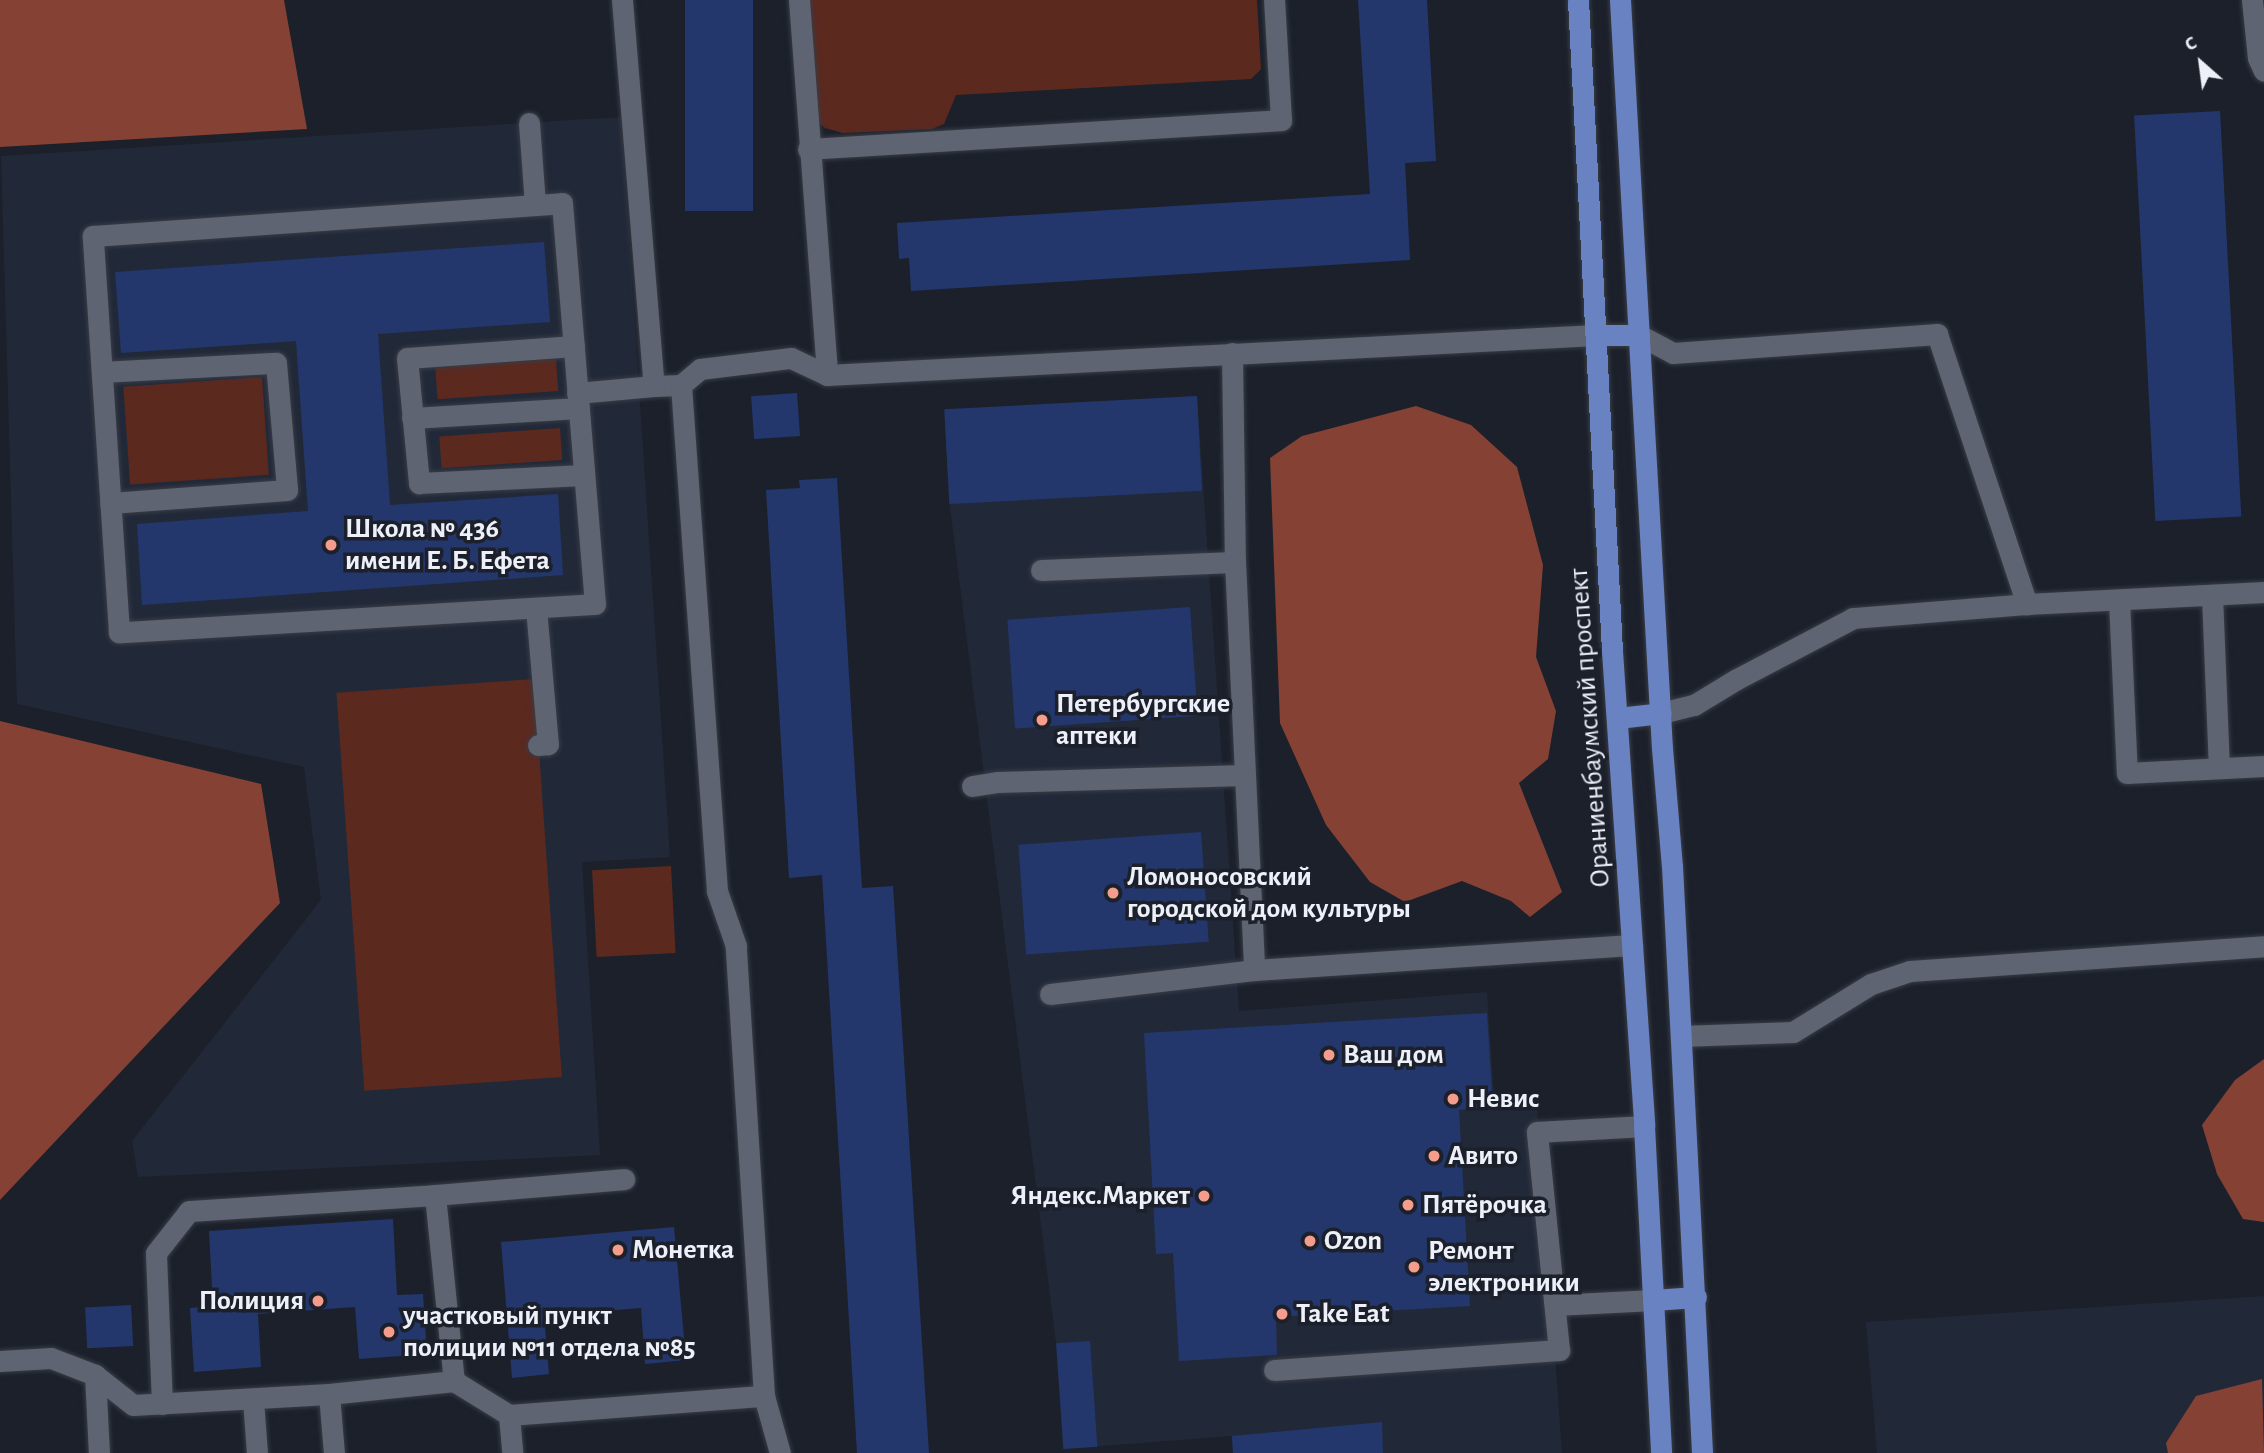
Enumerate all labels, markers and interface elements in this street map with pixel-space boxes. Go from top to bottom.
north arrow [2166,28,2236,98]
text: С [2182,33,2200,55]
place label: Школа № 436 имени Е. Б. Ефета [345,512,550,578]
marker: Школа № 436 имени Е. Б. Ефета [323,537,339,553]
street label: Ораниенбаумский проспект [1562,567,1618,889]
place label: Петербургские аптеки [1056,687,1230,753]
marker: Петербургские аптеки [1034,712,1050,728]
place label: Ломоносовский городской дом культуры [1127,860,1411,926]
marker: Ломоносовский городской дом культуры [1105,885,1121,901]
place label: Ваш дом [1343,1038,1444,1072]
marker: Ваш дом [1321,1047,1337,1063]
place label: Невис [1467,1082,1540,1116]
marker: Невис [1445,1091,1461,1107]
place label: Авито [1448,1139,1518,1173]
marker: Авито [1426,1148,1442,1164]
place label: Яндекс.Маркет [1011,1179,1190,1213]
marker: Яндекс.Маркет [1196,1188,1212,1204]
place label: Пятёрочка [1422,1188,1547,1222]
marker: Пятёрочка [1400,1197,1416,1213]
place label: Ozon [1324,1224,1382,1258]
place label: Монетка [632,1233,734,1267]
marker: Ozon [1302,1233,1318,1249]
place label: Ремонт электроники [1428,1234,1580,1300]
marker: Монетка [610,1242,626,1258]
marker: Ремонт электроники [1406,1259,1422,1275]
place label: Полиция [199,1284,304,1318]
marker: Полиция [310,1293,326,1309]
place label: Take Eat [1296,1297,1389,1331]
place label: участковый пункт полиции №11 отдела №85 [403,1299,696,1365]
marker: Take Eat [1274,1306,1290,1322]
marker: участковый пункт полиции №11 отдела №85 [381,1324,397,1340]

